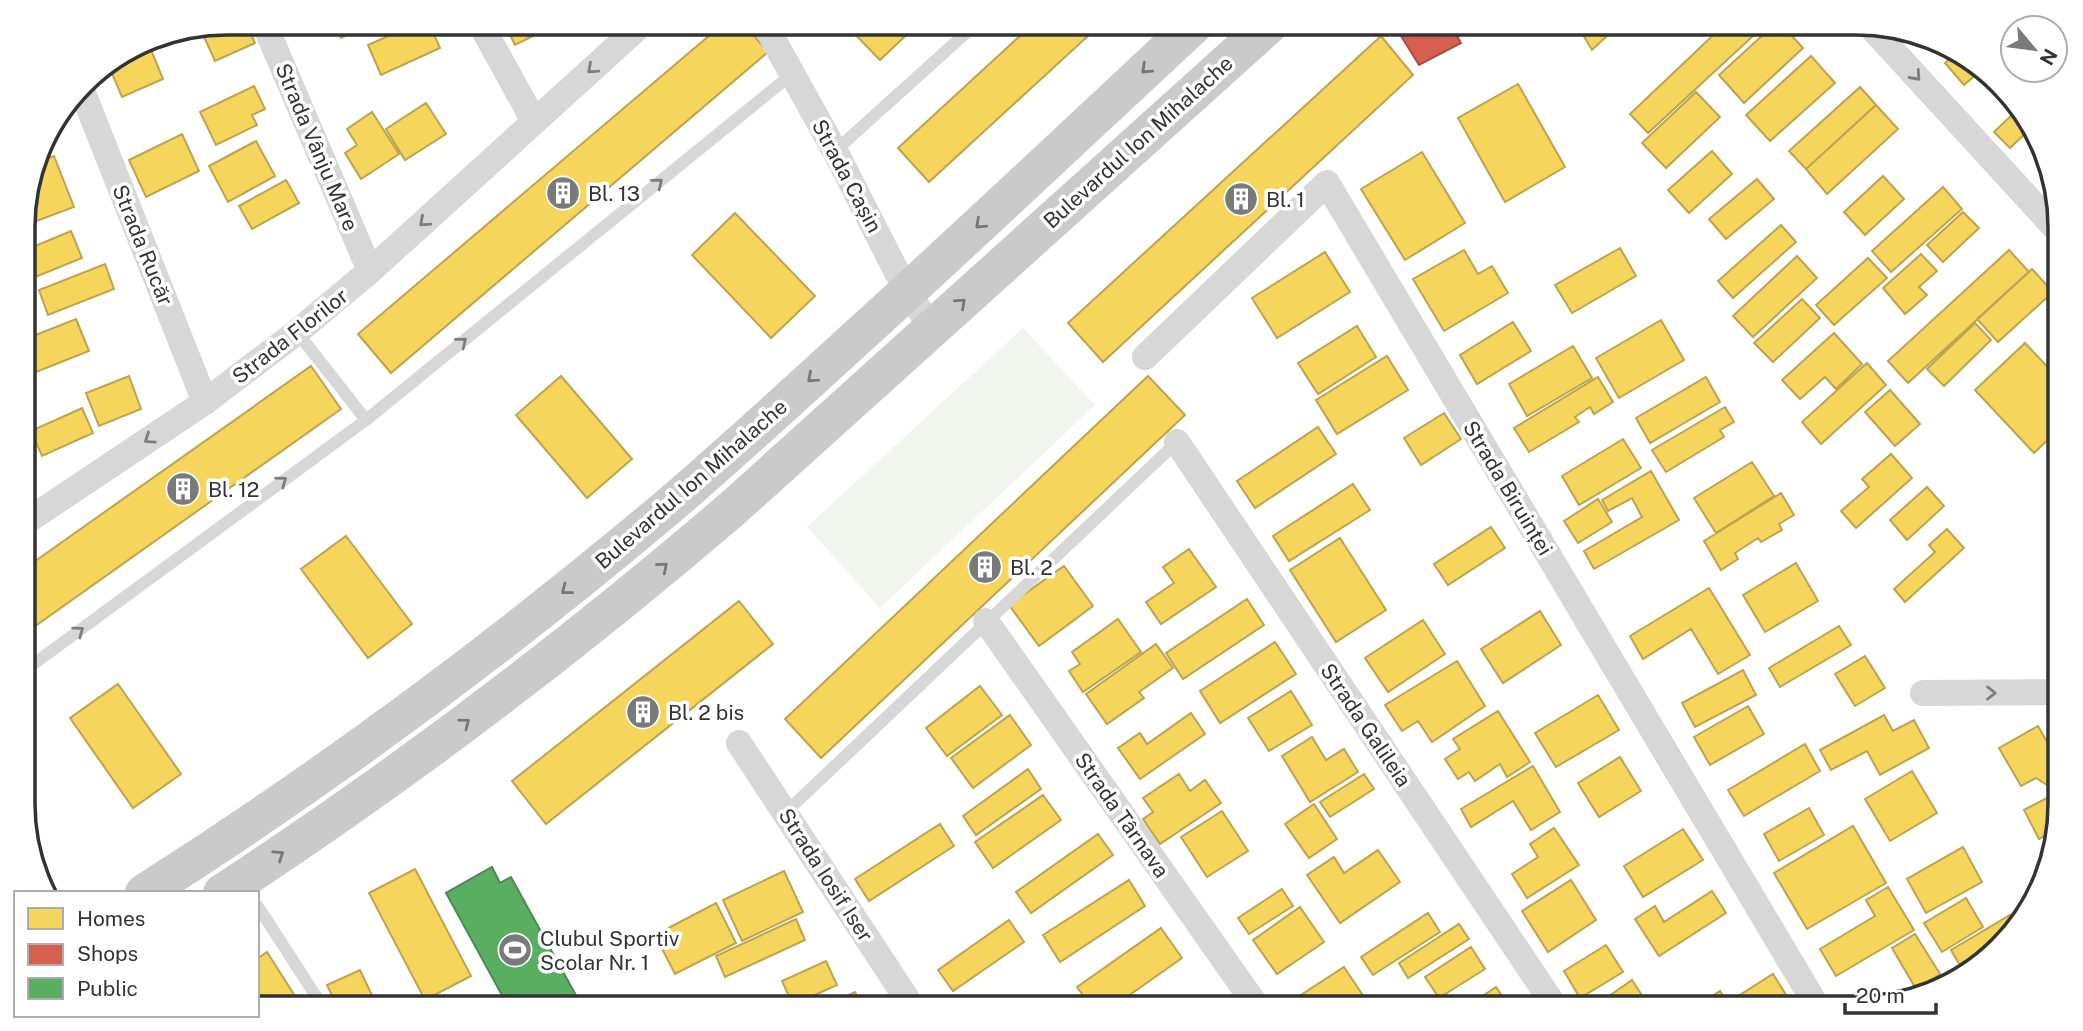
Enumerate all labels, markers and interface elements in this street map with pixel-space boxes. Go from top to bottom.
north arrow [1999,14,2069,84]
text: N [2036,45,2062,69]
street label: Bulevardul Ion Mihalache [1038,50,1238,234]
street label: Strada Vânju Mare [270,59,364,235]
one-way arrow [587,60,600,73]
one-way arrow [1141,61,1154,74]
one-way arrow [1908,68,1921,81]
street label: Strada Cașin [807,115,887,237]
building icon: Bl. 13 [544,174,582,212]
one-way arrow [650,179,662,192]
building icon: Bl. 1 [1222,180,1260,218]
street label: Strada Rucăr [107,181,179,309]
place label: Bl. 13 [588,181,640,206]
place label: Bl. 1 [1266,187,1305,212]
one-way arrow [419,214,432,226]
one-way arrow [975,216,988,229]
street label: Strada Florilor [227,283,353,389]
one-way arrow [953,299,966,311]
one-way arrow [453,338,466,350]
one-way arrow [807,370,820,382]
street label: Bulevardul Ion Mihalache [590,394,792,574]
street label: Strada Biruinței [1458,416,1558,560]
one-way arrow [143,431,156,444]
building icon: Bl. 12 [164,470,202,508]
place label: Bl. 12 [208,477,259,502]
one-way arrow [274,477,287,490]
building icon: Bl. 2 [966,548,1004,586]
place label: Bl. 2 [1010,555,1053,580]
one-way arrow [655,563,667,576]
one-way arrow [561,582,573,595]
one-way arrow [71,626,84,639]
street label: Strada Galileia [1315,658,1417,792]
one-way arrow [1986,685,1997,700]
building icon: Bl. 2 bis [624,693,662,731]
place label: Bl. 2 bis [668,700,744,725]
one-way arrow [457,719,470,732]
street label: Strada Târnava [1070,748,1174,882]
street label: Strada Iosif Iser [774,804,878,946]
one-way arrow [272,850,285,863]
legend [14,891,259,1017]
text: Homes [77,906,145,931]
place label: Clubul Sportiv Scolar Nr. 1 [540,926,680,975]
sports icon: Clubul Sportiv Scolar Nr. 1 [496,931,534,969]
text: Shops [77,941,138,966]
scale bar [1845,972,1936,1016]
text: Public [77,976,138,1001]
text: 20 m [1856,983,1905,1008]

